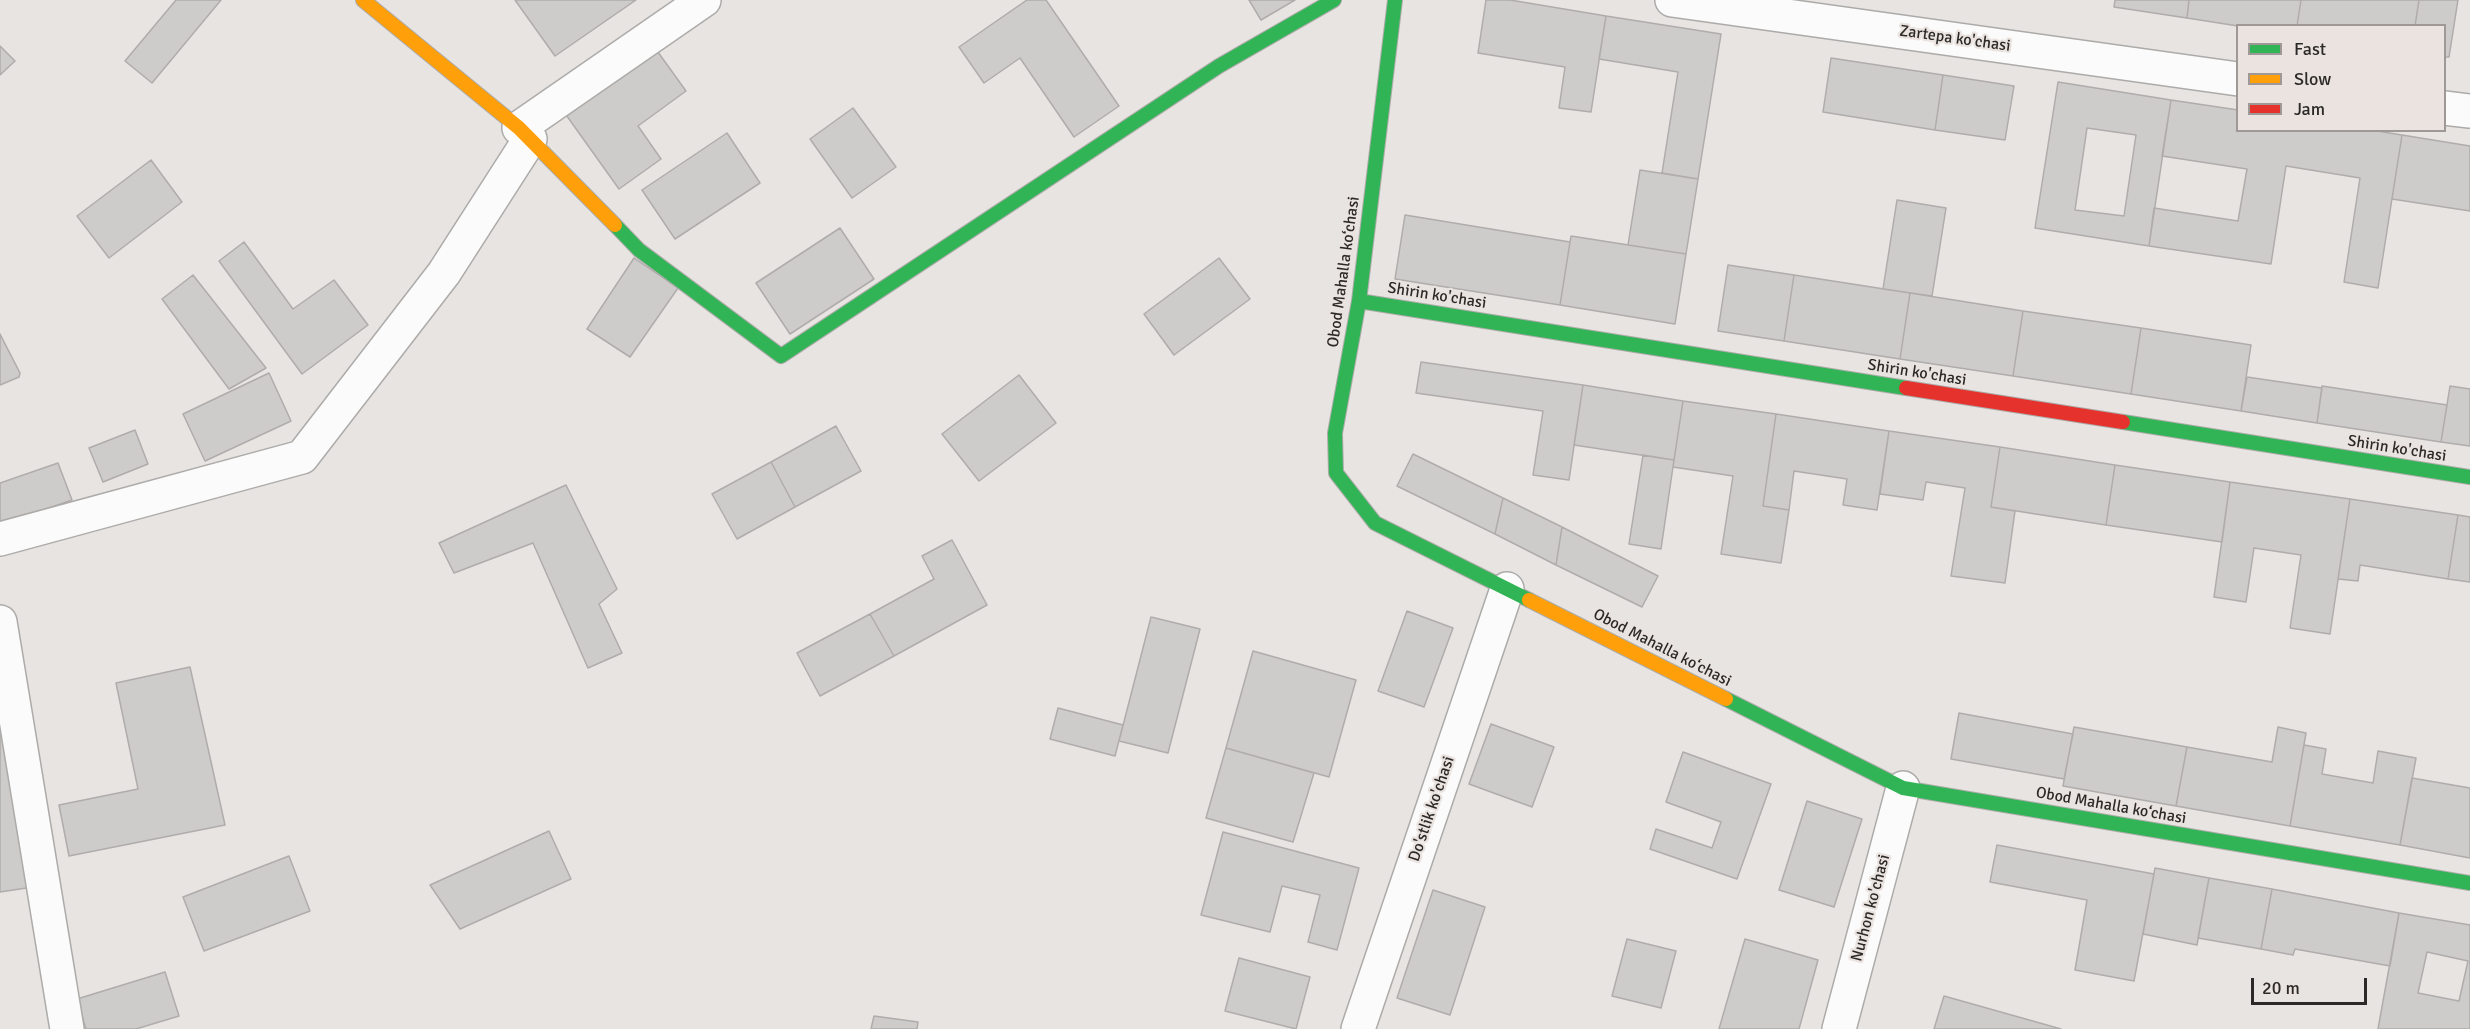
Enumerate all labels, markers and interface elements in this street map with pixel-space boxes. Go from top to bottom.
street label: Zartepa ko'chasi [1898,22,2012,56]
legend [2236,24,2446,132]
text: Fast [2294,38,2326,60]
text: Slow [2294,68,2331,90]
text: Jam [2294,98,2325,120]
street label: Obod Mahalla ko‘chasi [1324,195,1364,349]
street label: Shirin ko'chasi [1386,279,1488,313]
street label: Shirin ko'chasi [1866,356,1968,390]
street label: Shirin ko'chasi [2346,432,2448,466]
street label: Obod Mahalla ko‘chasi [1590,605,1734,691]
street label: Do'stlik ko'chasi [1405,754,1459,864]
street label: Obod Mahalla ko‘chasi [2034,783,2188,829]
street label: Nurhon ko'chasi [1848,852,1894,964]
scale bar [2254,966,2370,1004]
text: 20 m [2262,977,2300,999]

